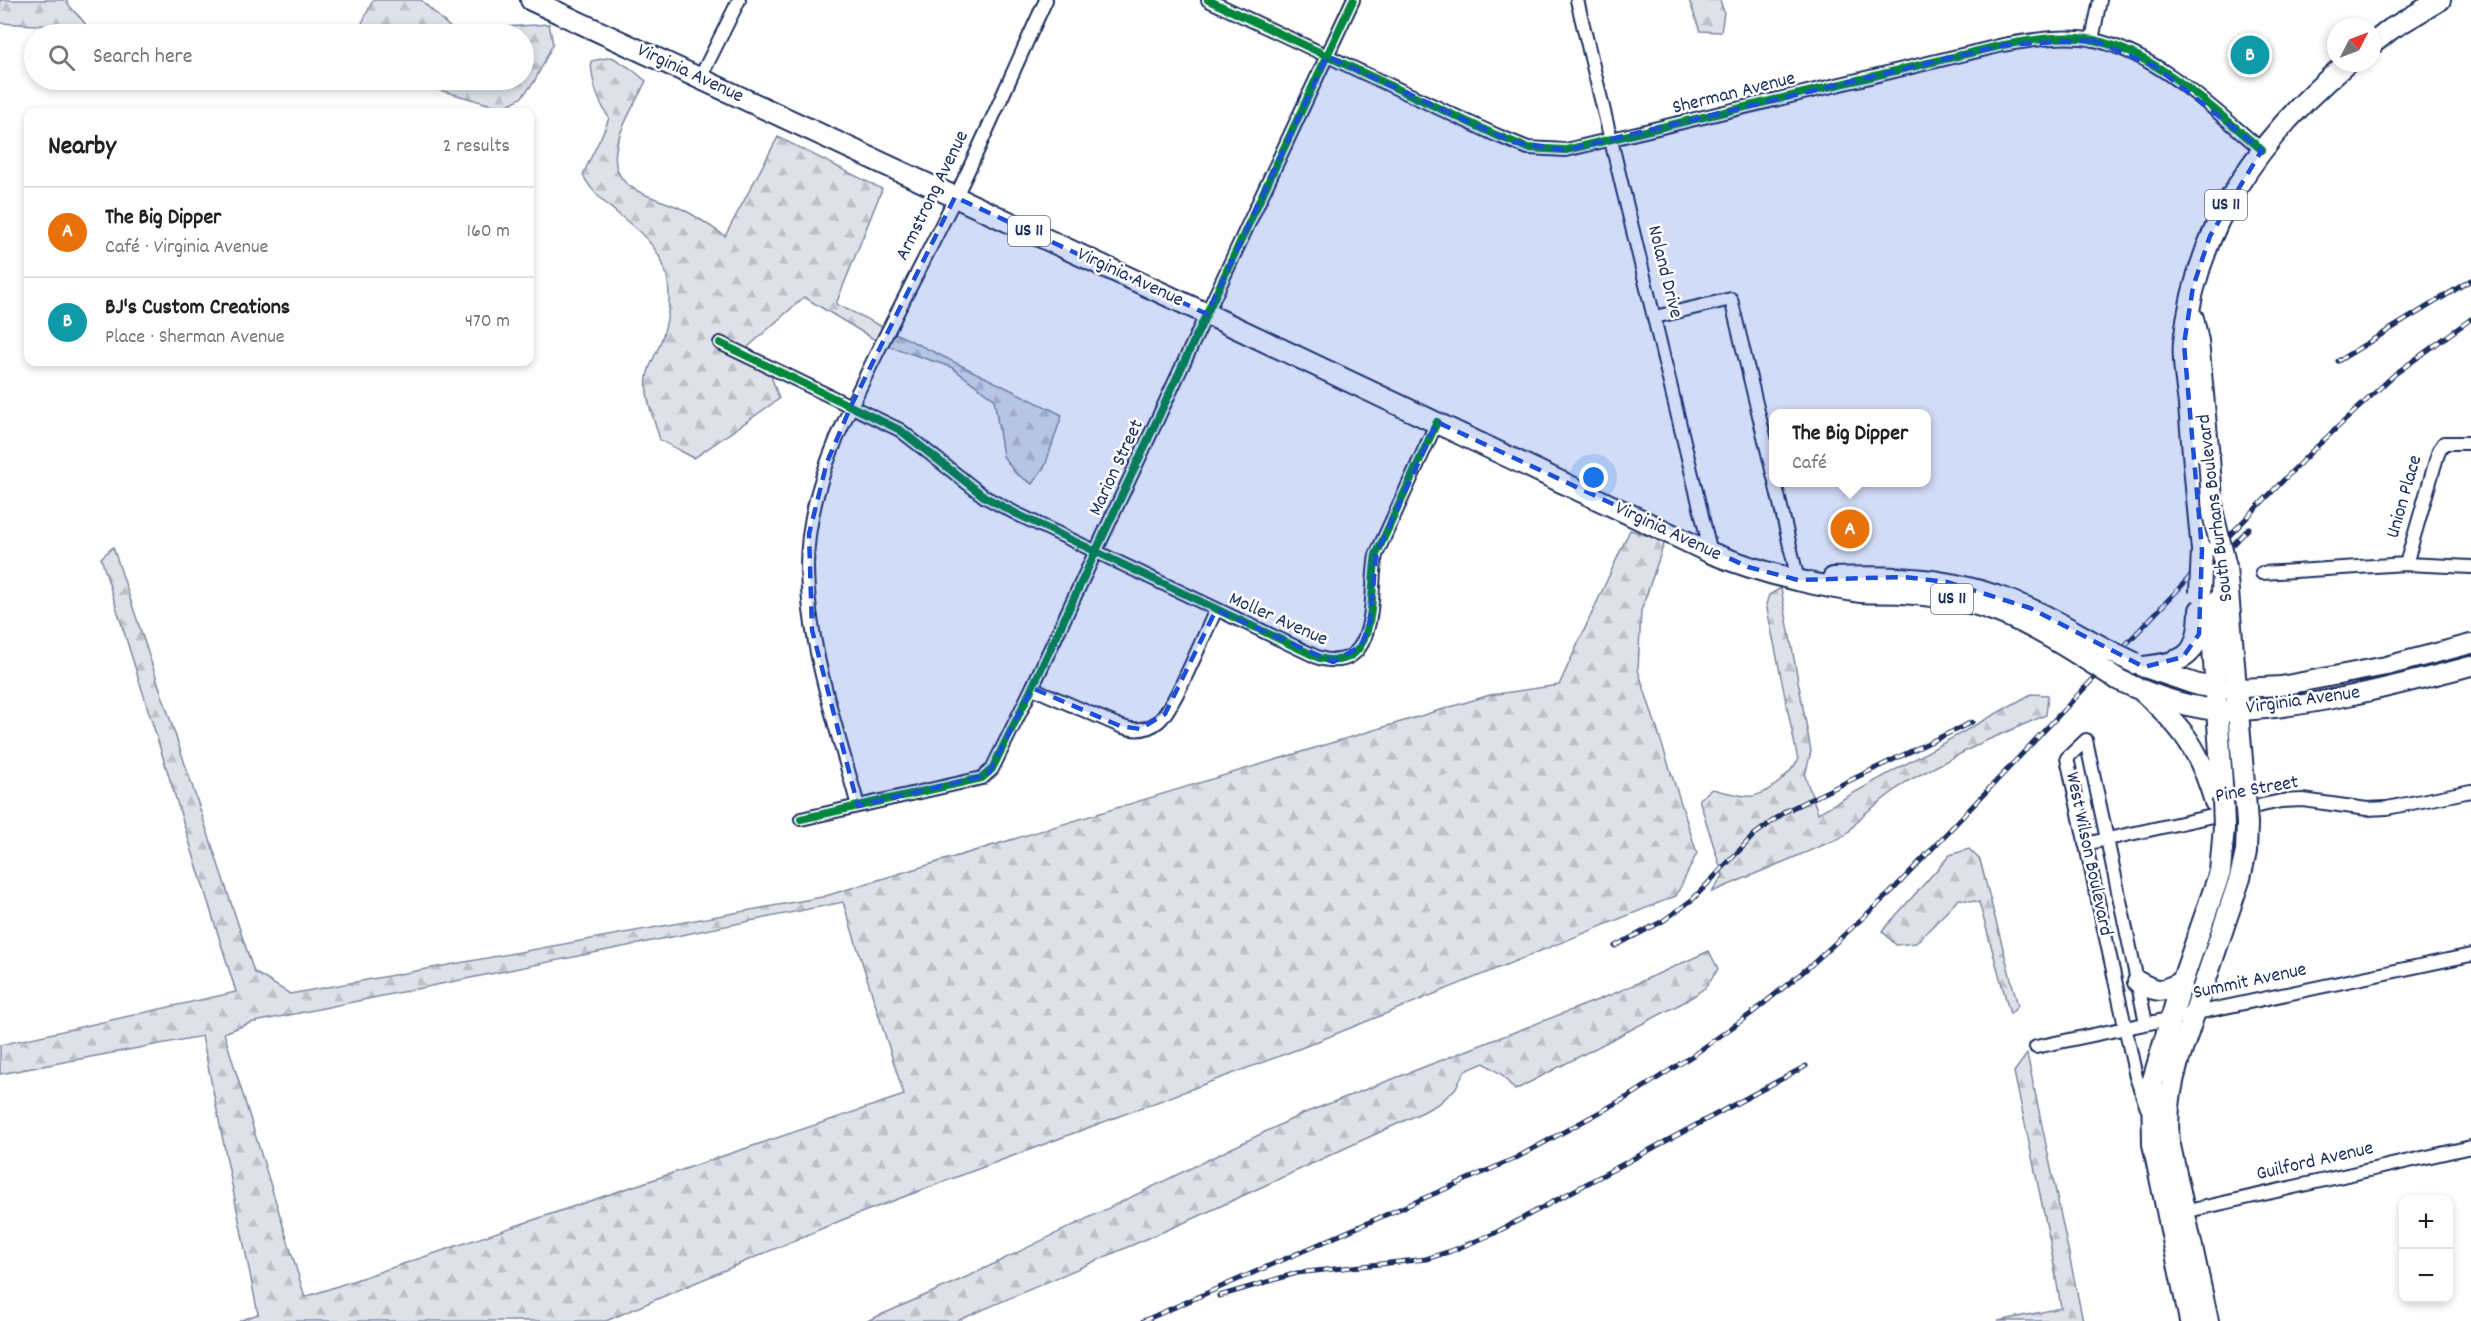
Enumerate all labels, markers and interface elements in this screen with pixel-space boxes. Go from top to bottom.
north arrow [2327,18,2381,72]
search box [24,24,534,90]
pin: B [2230,32,2270,78]
street label: Virginia Avenue [632,37,748,111]
icon: search [45,41,78,74]
text: Search here [93,42,192,73]
street label: Sherman Avenue [1670,65,1799,123]
street label: Armstrong Avenue [889,126,977,266]
text: Nearby [48,129,116,166]
text: 2 results [443,133,510,161]
road number: US 11 [2205,190,2247,220]
text: The Big Dipper [105,203,221,234]
road number: US 11 [1008,216,1050,246]
text: A [62,218,73,246]
text: 160 m [467,218,510,246]
street label: Noland Drive [1639,223,1689,321]
text: Café · Virginia Avenue [105,234,268,262]
street label: Virginia Avenue [1072,241,1188,315]
text: BJ's Custom Creations [105,293,290,324]
text: B [63,308,72,336]
text: 470 m [465,308,510,336]
text: Place · Sherman Avenue [105,324,285,352]
popup [1769,409,1931,487]
street label: South Burhans Boulevard [2191,413,2241,603]
street label: Marion Street [1082,415,1152,521]
text: The Big Dipper [1792,419,1908,450]
text: Café [1792,450,1827,478]
street label: Union Place [2380,452,2430,542]
your location [1579,463,1608,492]
street label: Virginia Avenue [1610,495,1726,569]
pin: A [1830,506,1870,552]
road number: US 11 [1931,584,1973,614]
street label: Moller Avenue [1224,586,1332,654]
street label: Virginia Avenue [2244,679,2362,723]
street label: Pine Street [2213,769,2301,811]
street label: West Wilson Boulevard [2057,770,2119,938]
street label: Summit Avenue [2191,956,2309,1008]
street label: Guilford Avenue [2254,1135,2376,1189]
map controls [2399,1195,2453,1303]
button: + [2399,1195,2453,1249]
button: − [2399,1249,2453,1303]

